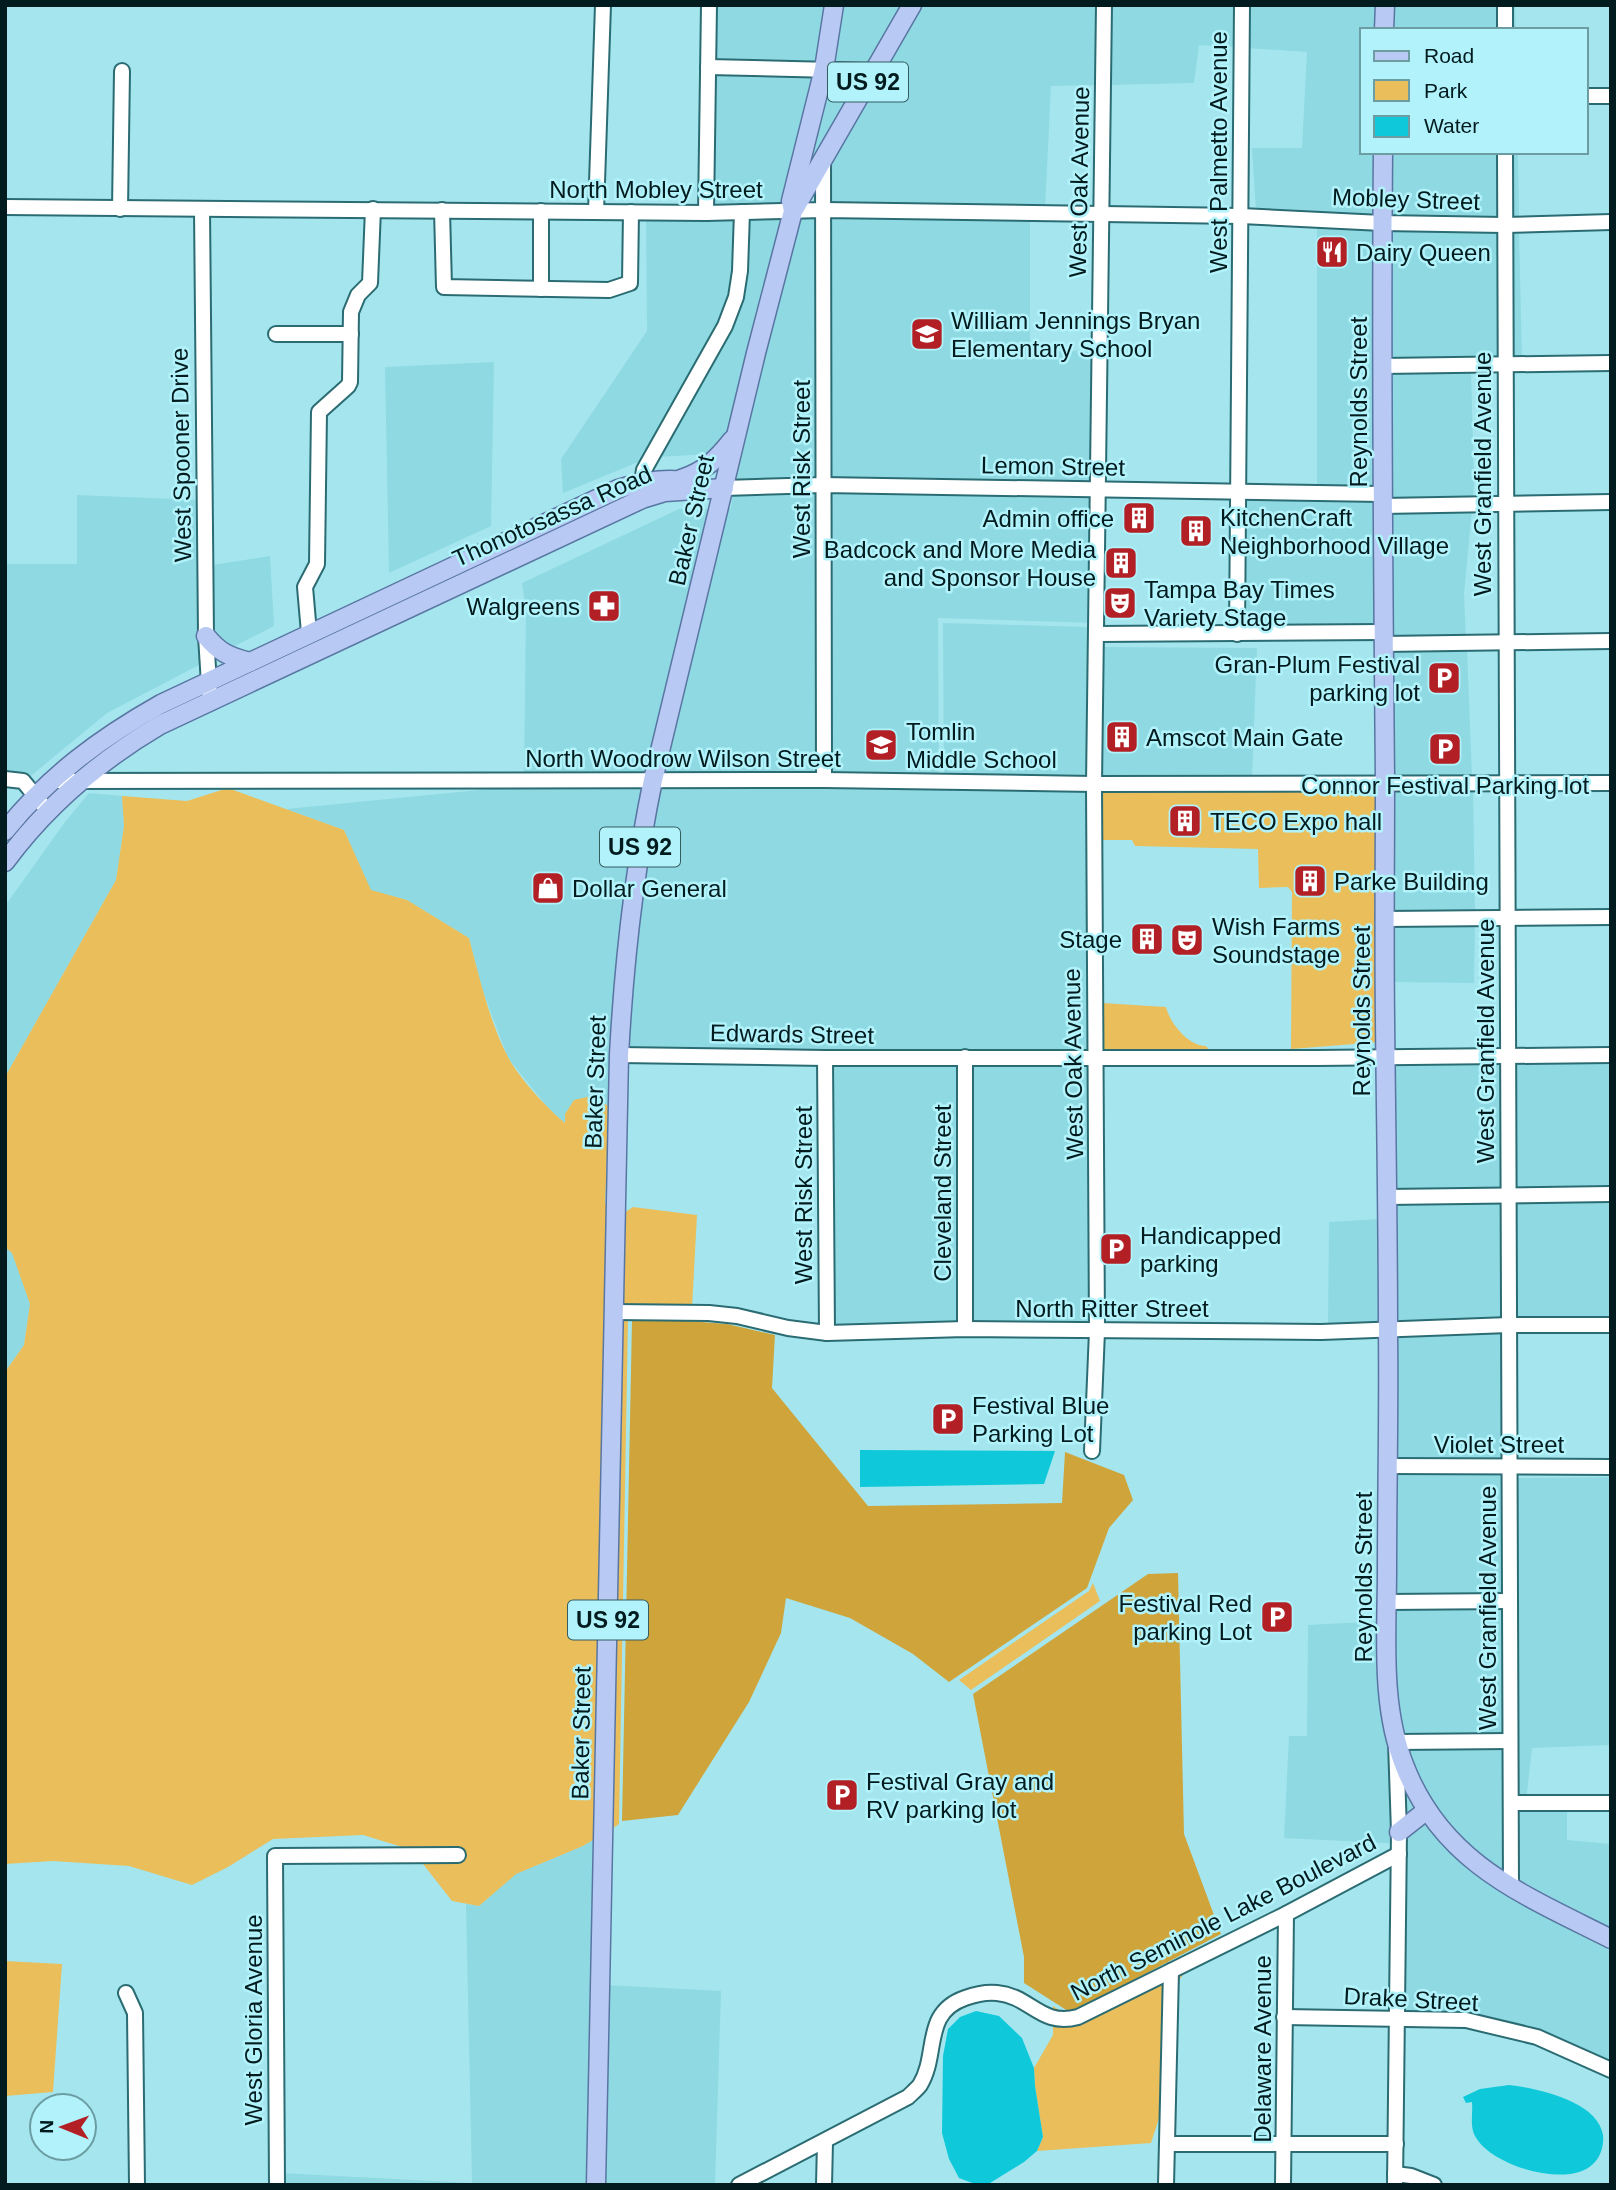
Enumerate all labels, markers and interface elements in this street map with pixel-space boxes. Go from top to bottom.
legend [1360,28,1588,154]
street label: West Palmetto Avenue [1205,31,1232,273]
text: Road [1424,44,1474,67]
road number: US 92 [828,62,908,102]
text: Park [1424,79,1468,102]
street label: West Oak Avenue [1064,86,1094,278]
text: Water [1424,114,1479,137]
street label: North Mobley Street [549,176,763,203]
street label: Mobley Street [1332,183,1481,215]
restaurant icon: Dairy Queen [1313,233,1351,271]
place label: Dairy Queen [1356,239,1491,266]
place label: William Jennings Bryan Elementary School [951,307,1200,362]
school or university icon: William Jennings Bryan Elementary School [908,315,946,353]
street label: Reynolds Street [1345,316,1372,487]
street label: West Spooner Drive [166,348,196,562]
street label: West Granfield Avenue [1469,352,1496,596]
street label: West Risk Street [788,380,815,558]
street label: Lemon Street [981,451,1126,481]
street label: Baker Street [663,452,719,588]
street label: Thonotosassa Road [448,460,656,572]
building icon: Admin office [1120,499,1158,537]
place label: KitchenCraft Neighborhood Village [1220,504,1449,559]
place label: Admin office [982,505,1114,532]
building icon: KitchenCraft Neighborhood Village [1177,512,1215,550]
place label: Badcock and More Media and Sponsor House [824,536,1097,591]
building icon: Badcock and More Media and Sponsor House [1102,544,1140,582]
place label: Tampa Bay Times Variety Stage [1144,576,1335,631]
theatre icon: Tampa Bay Times Variety Stage [1101,584,1139,622]
pharmacy icon: Walgreens [585,587,623,625]
place label: Walgreens [466,593,580,620]
place label: Gran-Plum Festival parking lot [1215,651,1420,706]
parking icon: Gran-Plum Festival parking lot [1425,659,1463,697]
place label: Tomlin Middle School [906,718,1057,773]
building icon: Amscot Main Gate [1103,718,1141,756]
place label: Amscot Main Gate [1146,724,1343,751]
school or university icon: Tomlin Middle School [862,726,900,764]
parking icon: Connor Festival Parking lot [1426,730,1464,768]
street label: North Woodrow Wilson Street [525,745,841,772]
place label: Connor Festival Parking lot [1301,772,1589,799]
building icon: TECO Expo hall [1166,802,1204,840]
place label: TECO Expo hall [1210,808,1382,835]
road number: US 92 [600,828,680,866]
building icon: Parke Building [1291,862,1329,900]
place label: Parke Building [1334,868,1489,895]
shop icon: Dollar General [529,869,567,907]
place label: Dollar General [572,875,727,902]
place label: Wish Farms Soundstage [1212,913,1340,968]
street label: West Granfield Avenue [1472,919,1499,1163]
building icon: Stage [1128,920,1166,958]
theatre icon: Wish Farms Soundstage [1168,921,1206,959]
street label: Reynolds Street [1348,925,1375,1096]
place label: Stage [1059,926,1122,953]
street label: West Oak Avenue [1058,968,1088,1160]
street label: Baker Street [579,1015,611,1149]
street label: Edwards Street [710,1019,875,1049]
street label: Cleveland Street [929,1104,956,1282]
street label: West Risk Street [790,1106,817,1284]
place label: Handicapped parking [1140,1222,1281,1277]
parking icon: Handicapped parking [1097,1230,1135,1268]
street label: North Ritter Street [1015,1295,1209,1322]
place label: Festival Blue Parking Lot [972,1392,1109,1447]
parking icon: Festival Blue Parking Lot [929,1400,967,1438]
street label: Violet Street [1434,1431,1564,1458]
street label: West Granfield Avenue [1474,1486,1501,1730]
street label: Reynolds Street [1350,1491,1377,1662]
place label: Festival Red parking Lot [1119,1590,1252,1645]
parking icon: Festival Red parking Lot [1258,1598,1296,1636]
road number: US 92 [568,1600,648,1639]
street label: Baker Street [566,1666,596,1800]
place label: Festival Gray and RV parking lot [866,1768,1054,1823]
parking icon: Festival Gray and RV parking lot [823,1776,861,1814]
street label: North Seminole Lake Boulevard [1066,1828,1380,2006]
street label: West Gloria Avenue [240,1914,267,2126]
street label: Delaware Avenue [1249,1955,1276,2143]
street label: Drake Street [1343,1982,1479,2016]
north arrow [28,2092,98,2162]
text: N [36,2120,57,2134]

